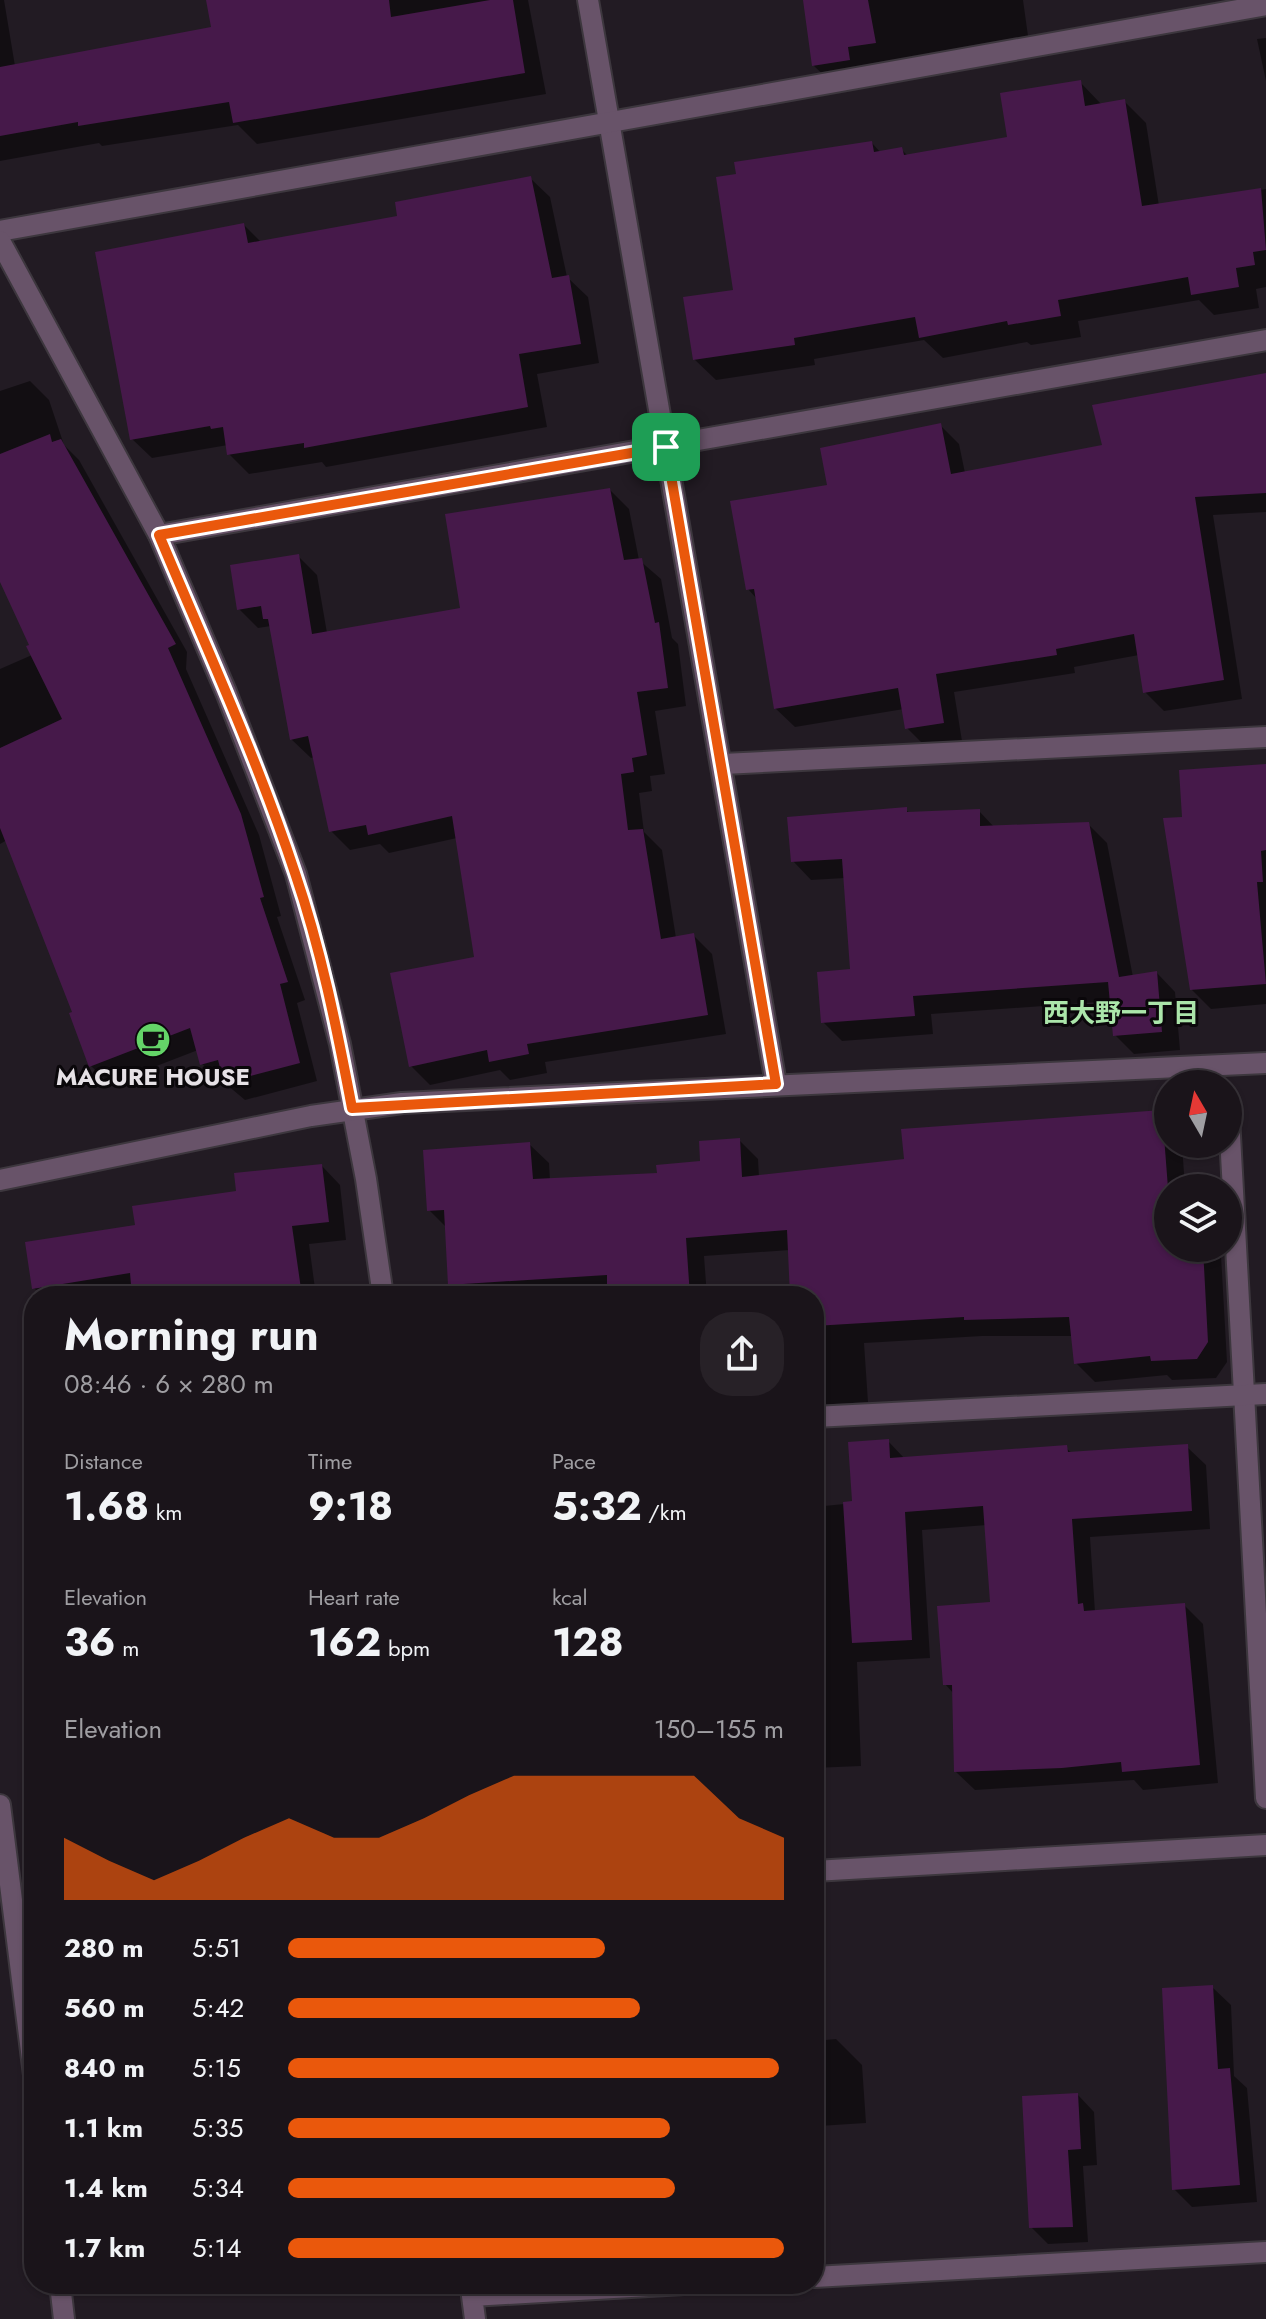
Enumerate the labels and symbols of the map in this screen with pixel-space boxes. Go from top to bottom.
pin [632,413,700,481]
district label: 西大野一丁目 [1043,994,1199,1032]
cafe icon: MACURE HOUSE [134,1021,172,1059]
place label: MACURE HOUSE [56,1059,250,1094]
north arrow [1154,1070,1242,1158]

